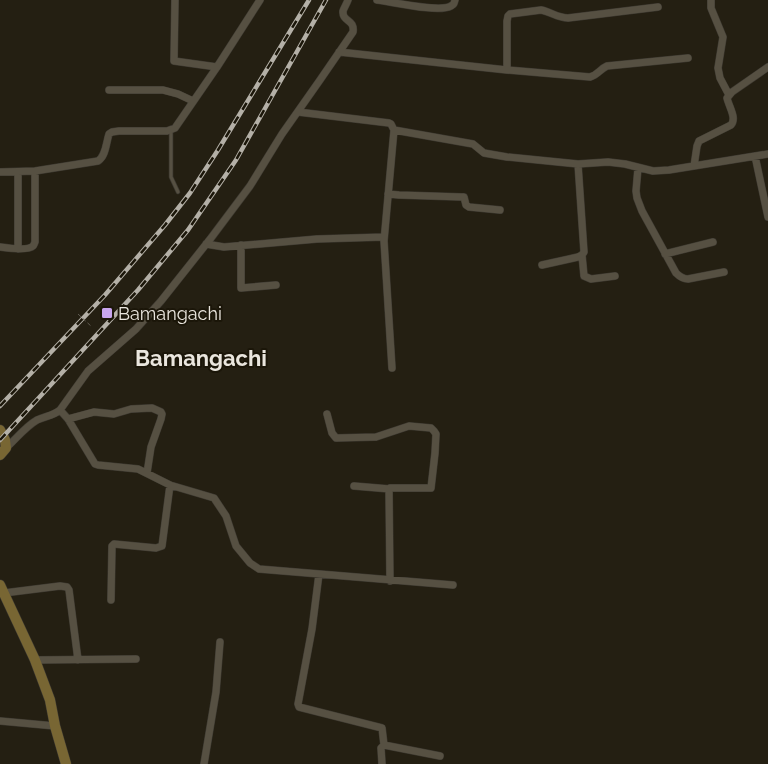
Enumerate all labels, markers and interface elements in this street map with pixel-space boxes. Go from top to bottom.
place label: Bamangachi [118,303,222,324]
marker: Bamangachi [100,306,114,320]
district label: Bamangachi [135,345,267,371]

